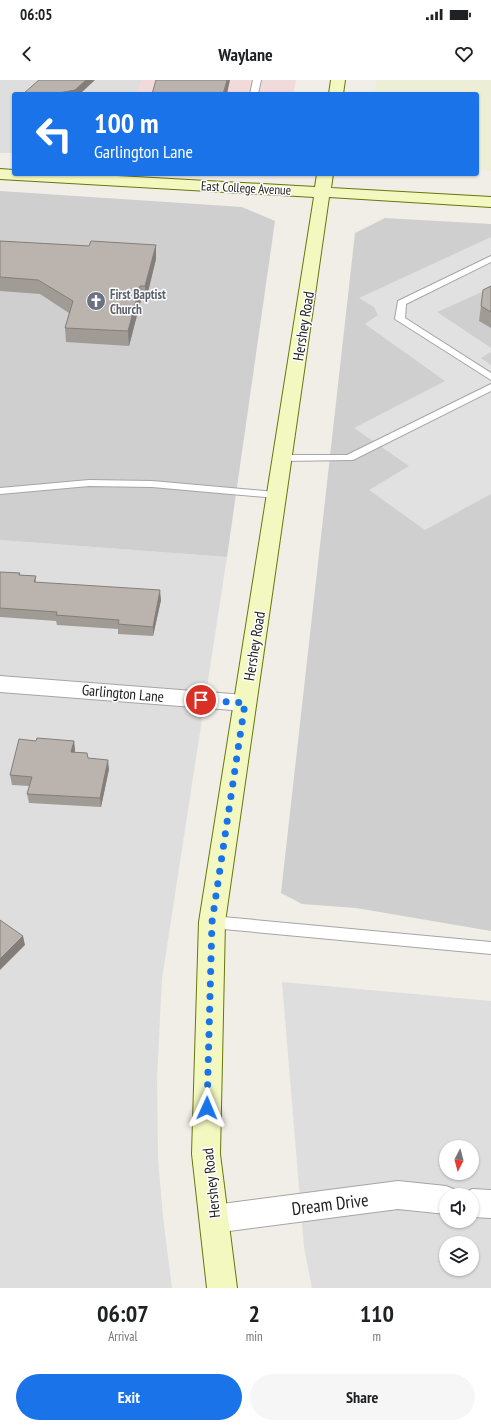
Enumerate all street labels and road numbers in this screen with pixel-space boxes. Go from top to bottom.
street label: East College Avenue [200,177,292,199]
street label: Hershey Road [288,290,318,362]
street label: Hershey Road [239,610,269,682]
street label: Garlington Lane [81,680,165,706]
street label: Hershey Road [198,1147,224,1219]
street label: Dream Drive [290,1188,370,1220]

